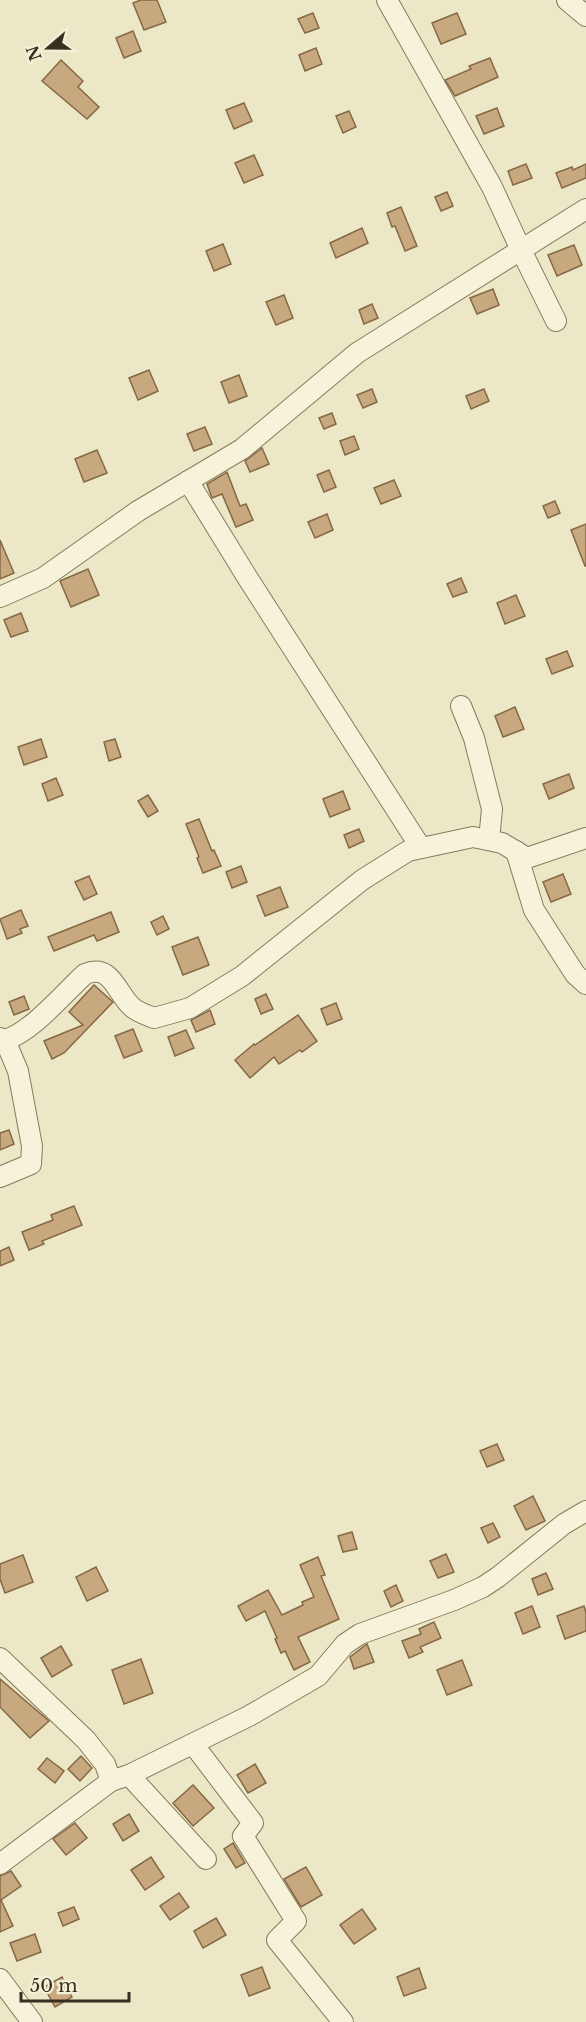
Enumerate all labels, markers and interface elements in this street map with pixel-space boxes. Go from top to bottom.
north arrow [18,18,78,78]
text: N [22,43,46,64]
scale bar [21,1965,129,2003]
text: 50 m [30,1975,78,1997]

